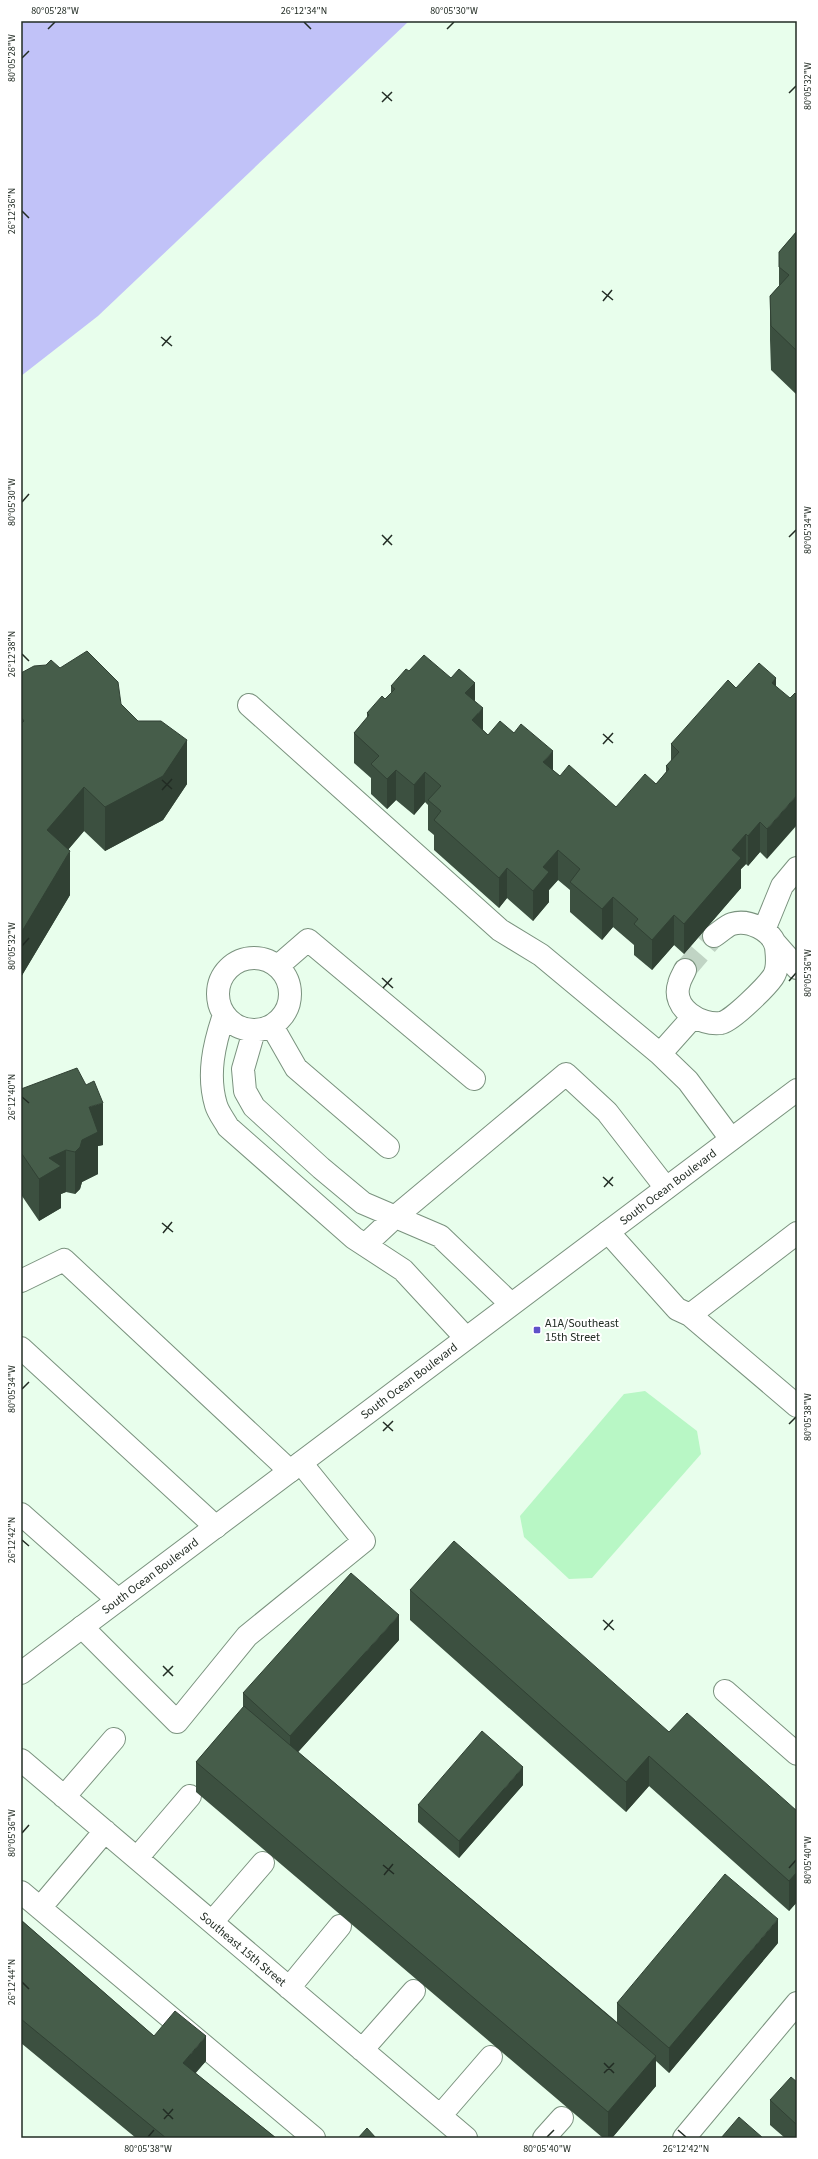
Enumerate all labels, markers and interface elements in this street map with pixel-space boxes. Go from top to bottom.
text: 80°05'28"W [31,4,79,18]
text: 26°12'34"N [281,4,327,18]
text: 80°05'30"W [430,4,478,18]
text: 80°05'28"W [5,34,19,82]
text: 80°05'32"W [801,62,815,110]
text: 26°12'36"N [5,188,19,234]
text: 80°05'30"W [5,478,19,526]
text: 80°05'34"W [801,506,815,554]
text: 26°12'38"N [5,631,19,677]
text: 80°05'32"W [5,922,19,970]
text: 80°05'36"W [801,949,815,997]
text: 26°12'40"N [5,1074,19,1120]
street label: South Ocean Boulevard [616,1145,720,1230]
place label: A1A/Southeast 15th Street [545,1315,619,1346]
marker: A1A/Southeast 15th Street [532,1325,542,1335]
street label: South Ocean Boulevard [357,1339,461,1424]
text: 80°05'34"W [5,1365,19,1413]
text: 80°05'38"W [801,1393,815,1441]
text: 26°12'42"N [5,1517,19,1563]
street label: South Ocean Boulevard [98,1534,202,1619]
text: 80°05'36"W [5,1809,19,1857]
text: 80°05'40"W [801,1836,815,1884]
street label: Southeast 15th Street [196,1908,290,1991]
text: 26°12'44"N [5,1959,19,2005]
text: 80°05'38"W [124,2142,172,2156]
text: 80°05'40"W [523,2142,571,2156]
text: 26°12'42"N [663,2142,709,2156]

